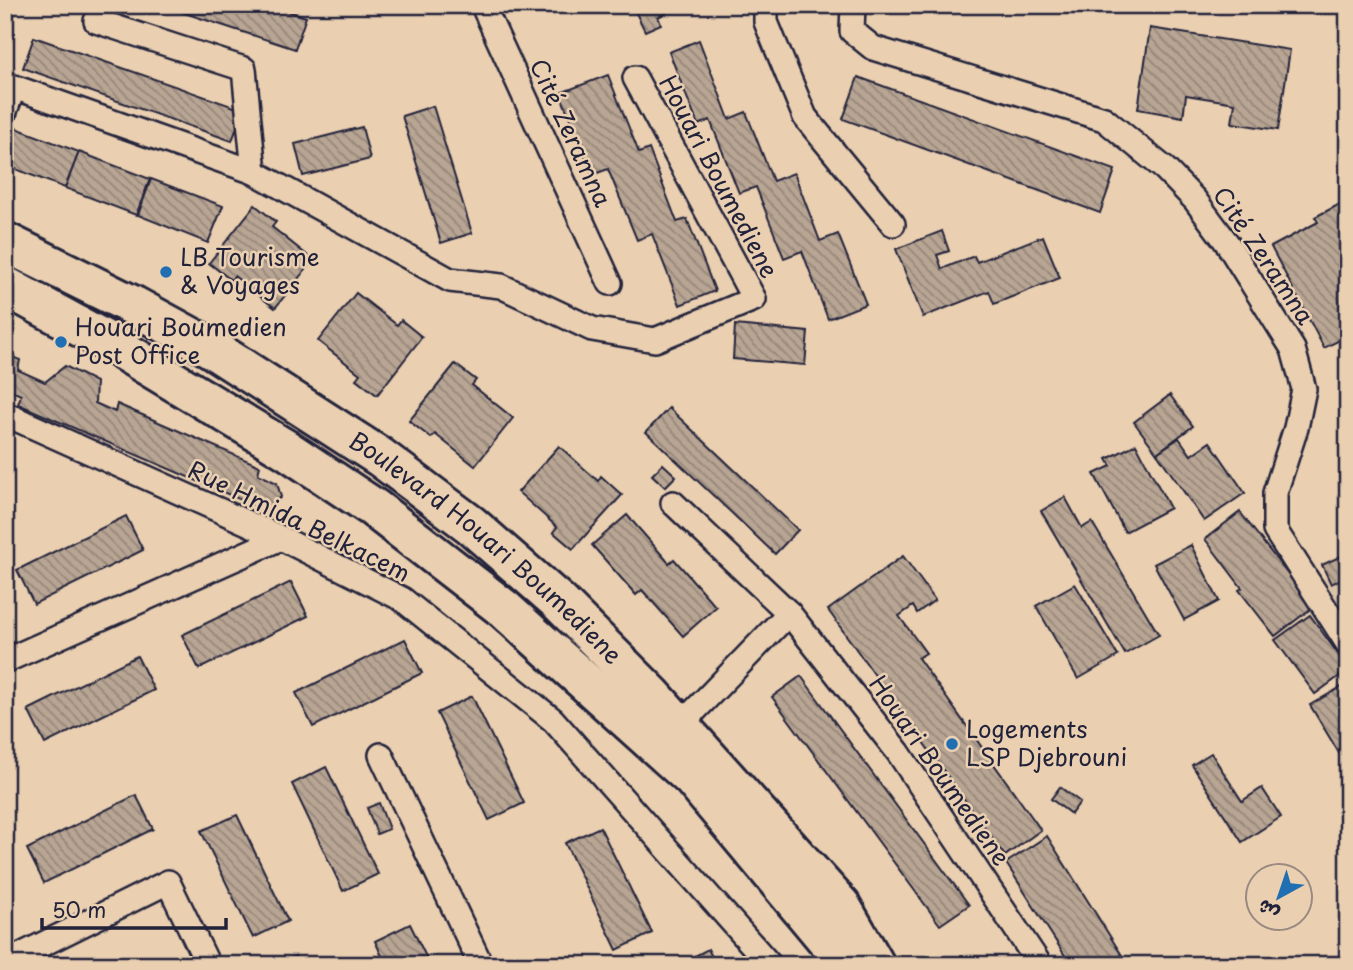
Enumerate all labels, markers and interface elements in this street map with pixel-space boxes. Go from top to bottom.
street label: Cité Zeramna [522,52,622,212]
street label: Houari Boumediene [651,68,788,284]
street label: Cité Zeramna [1205,179,1324,331]
place label: LB Tourisme & Voyages [180,238,320,302]
marker: LB Tourisme & Voyages [158,264,174,280]
place label: Houari Boumedien Post Office [75,308,287,372]
marker: Houari Boumedien Post Office [53,334,69,350]
street label: Boulevard Houari Boumediene [343,422,631,671]
street label: Rue Hmida Belkacem [182,451,417,590]
street label: Houari Boumediene [861,667,1020,872]
place label: Logements LSP Djebrouni [966,710,1127,774]
marker: Logements LSP Djebrouni [944,736,960,752]
north arrow [1244,862,1314,932]
scale bar [42,886,226,930]
text: 50 m [52,893,106,925]
text: ش [1250,893,1284,928]

